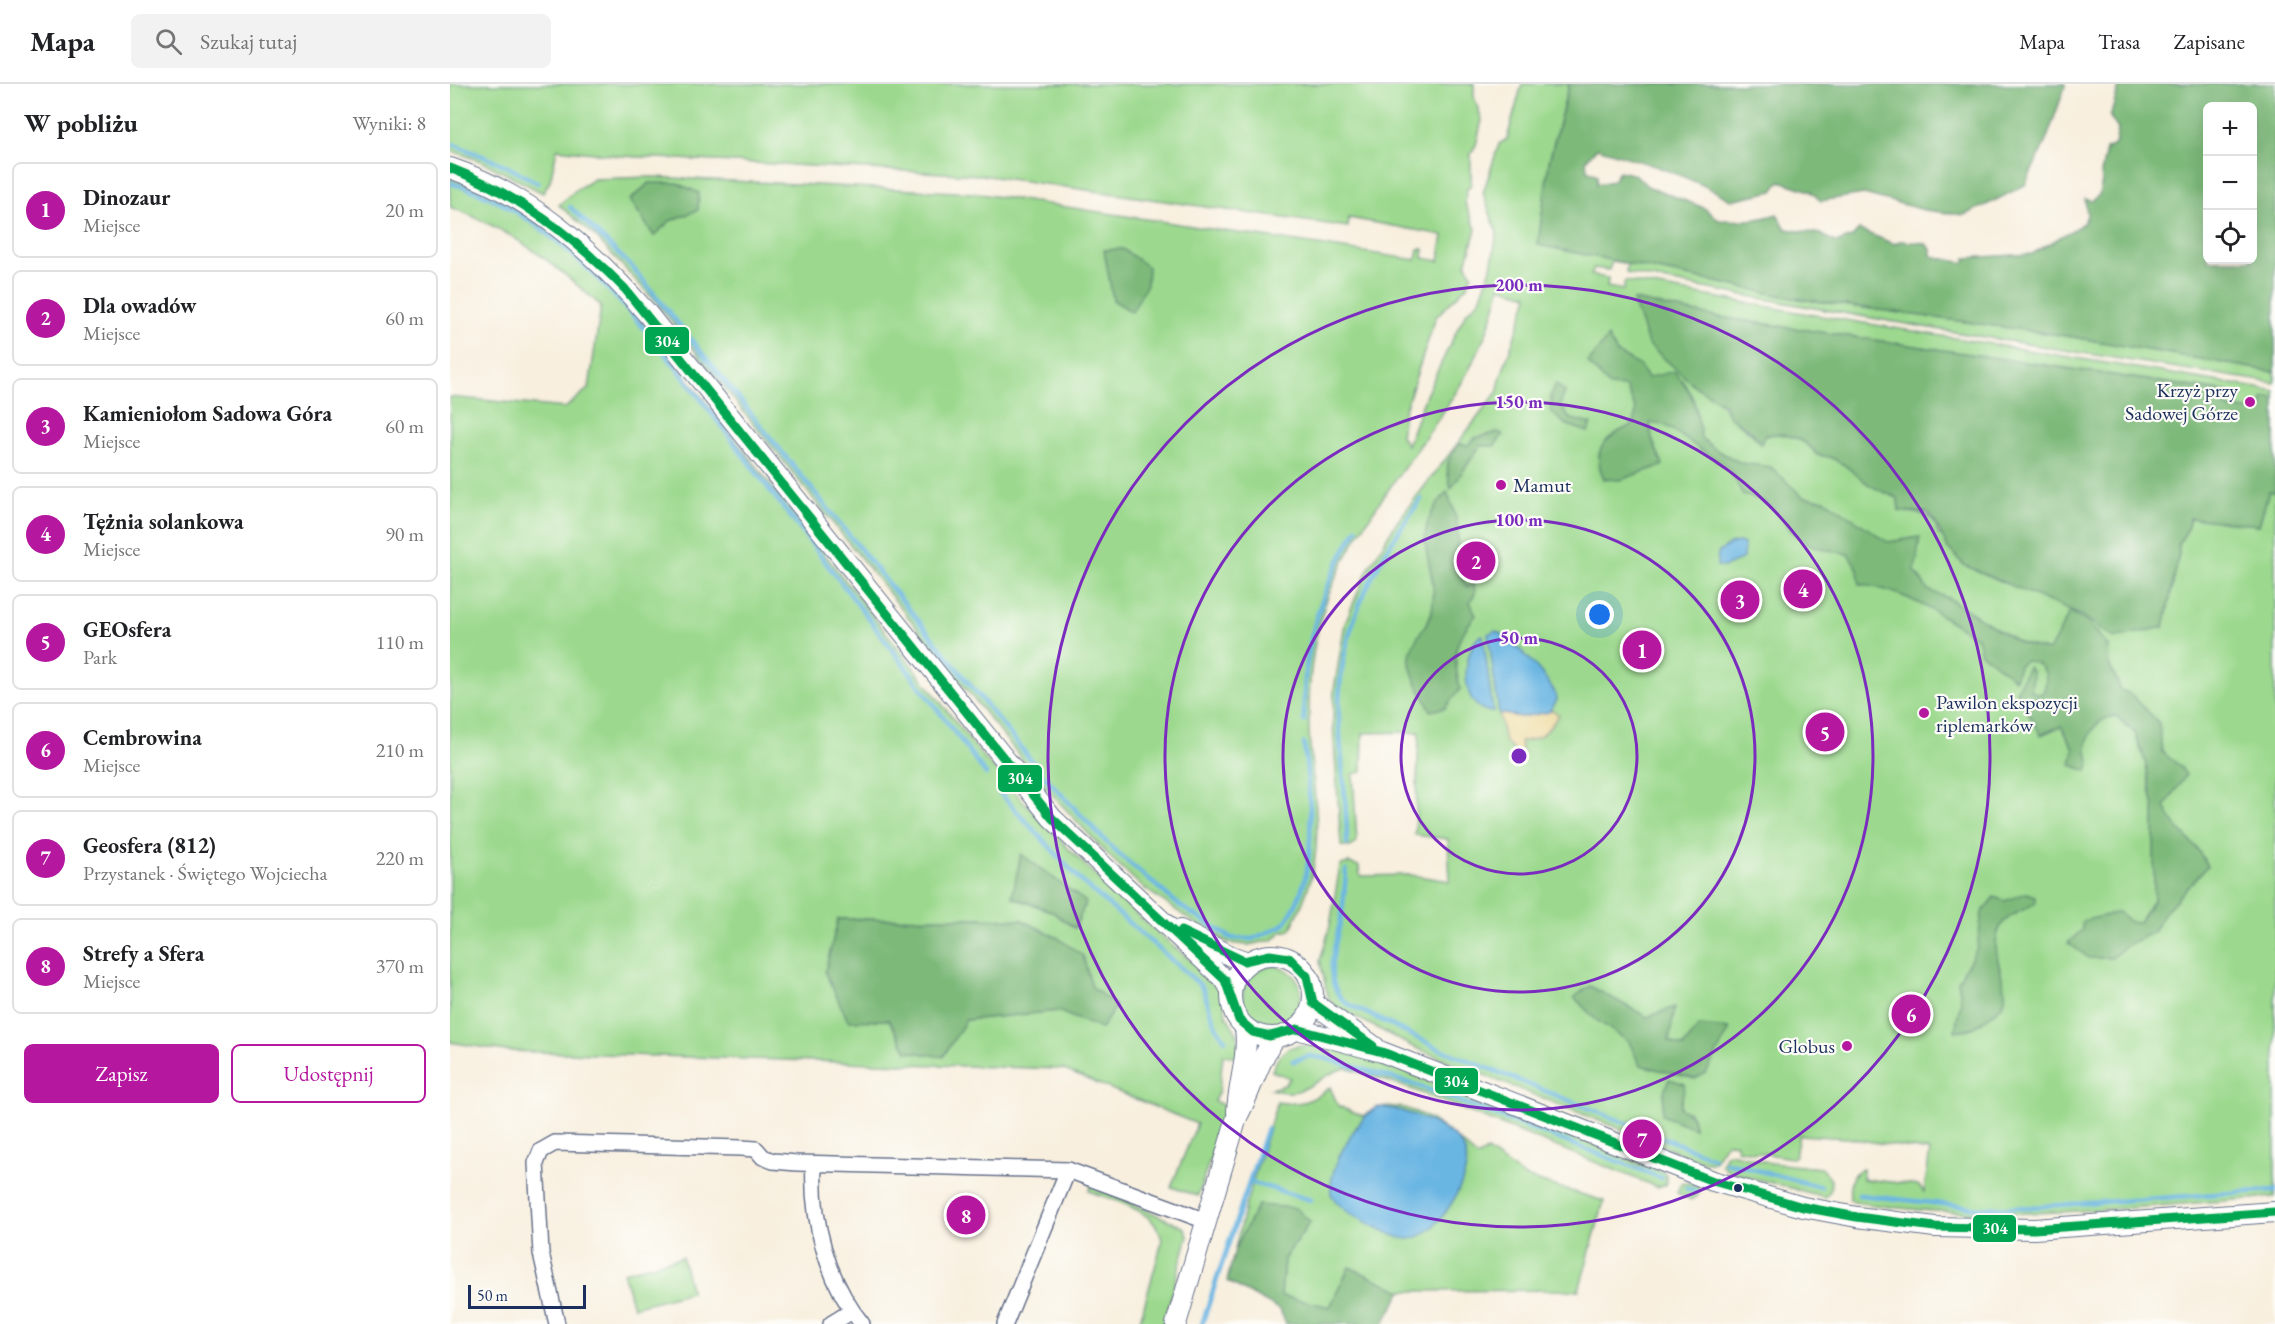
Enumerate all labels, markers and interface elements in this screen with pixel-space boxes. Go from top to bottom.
search box [131,14,551,68]
text: Mapa [30,23,95,59]
icon: search [152,25,185,58]
text: Szukaj tutaj [200,27,297,56]
text: Mapa [2019,28,2065,55]
text: Trasa [2098,28,2140,55]
text: Zapisane [2173,28,2245,55]
map controls [2203,102,2257,264]
button: + [2203,102,2257,156]
text: W pobliżu [24,106,138,140]
text: Wyniki: 8 [353,110,426,136]
button: − [2203,156,2257,210]
text: Dinozaur [83,183,170,212]
text: 1 [40,197,51,223]
text: 20 m [385,197,424,223]
button: locate [2203,210,2257,264]
text: Miejsce [83,212,140,238]
text: 200 m [1495,273,1543,296]
text: Dla owadów [83,291,196,320]
text: 2 [40,305,51,331]
text: 60 m [385,305,424,331]
text: Miejsce [83,320,140,346]
line badge: 304 [644,326,690,355]
text: 304 [654,331,680,352]
place label: Krzyż przy Sadowej Górze [2125,377,2238,426]
text: 150 m [1495,390,1543,413]
marker: Krzyż przy Sadowej Górze [2243,395,2257,409]
text: Kamieniołom Sadowa Góra [83,399,332,428]
text: 3 [40,413,51,439]
text: 60 m [385,413,424,439]
text: Miejsce [83,428,140,454]
place label: Mamut [1513,472,1572,498]
marker: Mamut [1494,478,1508,492]
text: Tężnia solankowa [83,507,244,536]
text: 100 m [1495,508,1543,531]
text: 4 [40,521,51,547]
text: 90 m [385,521,424,547]
text: Miejsce [83,536,140,562]
pin: 2 [1456,538,1496,584]
pin: 4 [1784,566,1822,612]
pin: 3 [1720,578,1760,622]
your location [1585,600,1614,629]
text: GEOsfera [83,615,171,644]
text: 50 m [1500,626,1538,649]
pin: 1 [1622,628,1662,672]
text: 5 [40,629,51,655]
text: 110 m [376,629,424,655]
text: Park [83,644,117,670]
place label: Pawilon ekspozycji riplemarków [1936,689,2078,738]
marker: Pawilon ekspozycji riplemarków [1917,706,1931,720]
pin: 5 [1806,710,1844,754]
text: Cembrowina [83,723,202,752]
text: 6 [40,737,51,763]
text: 210 m [376,737,424,763]
centre of rings [1509,746,1529,766]
text: Miejsce [83,752,140,778]
line badge: 304 [997,764,1043,793]
text: 304 [1007,768,1033,789]
text: Geosfera (812) [83,831,216,860]
text: 7 [40,845,51,871]
text: 220 m [376,845,424,871]
text: Przystanek · Świętego Wojciecha [83,860,328,886]
text: Strefy a Sfera [83,939,205,968]
text: 8 [40,953,51,979]
text: 370 m [376,953,424,979]
text: Miejsce [83,968,140,994]
pin: 6 [1892,992,1930,1036]
place label: Globus [1778,1033,1835,1059]
marker: Globus [1840,1039,1854,1053]
button: Zapisz [24,1044,219,1103]
button: Udostępnij [231,1044,426,1103]
line badge: 304 [1434,1067,1479,1095]
text: 304 [1443,1071,1469,1092]
pin: 7 [1622,1116,1662,1162]
unlabelled marker [1732,1182,1744,1194]
pin: 8 [946,1192,986,1238]
line badge: 304 [1972,1214,2017,1243]
text: 304 [1982,1218,2008,1239]
scale bar [468,1282,586,1310]
text: 50 m [477,1285,508,1306]

